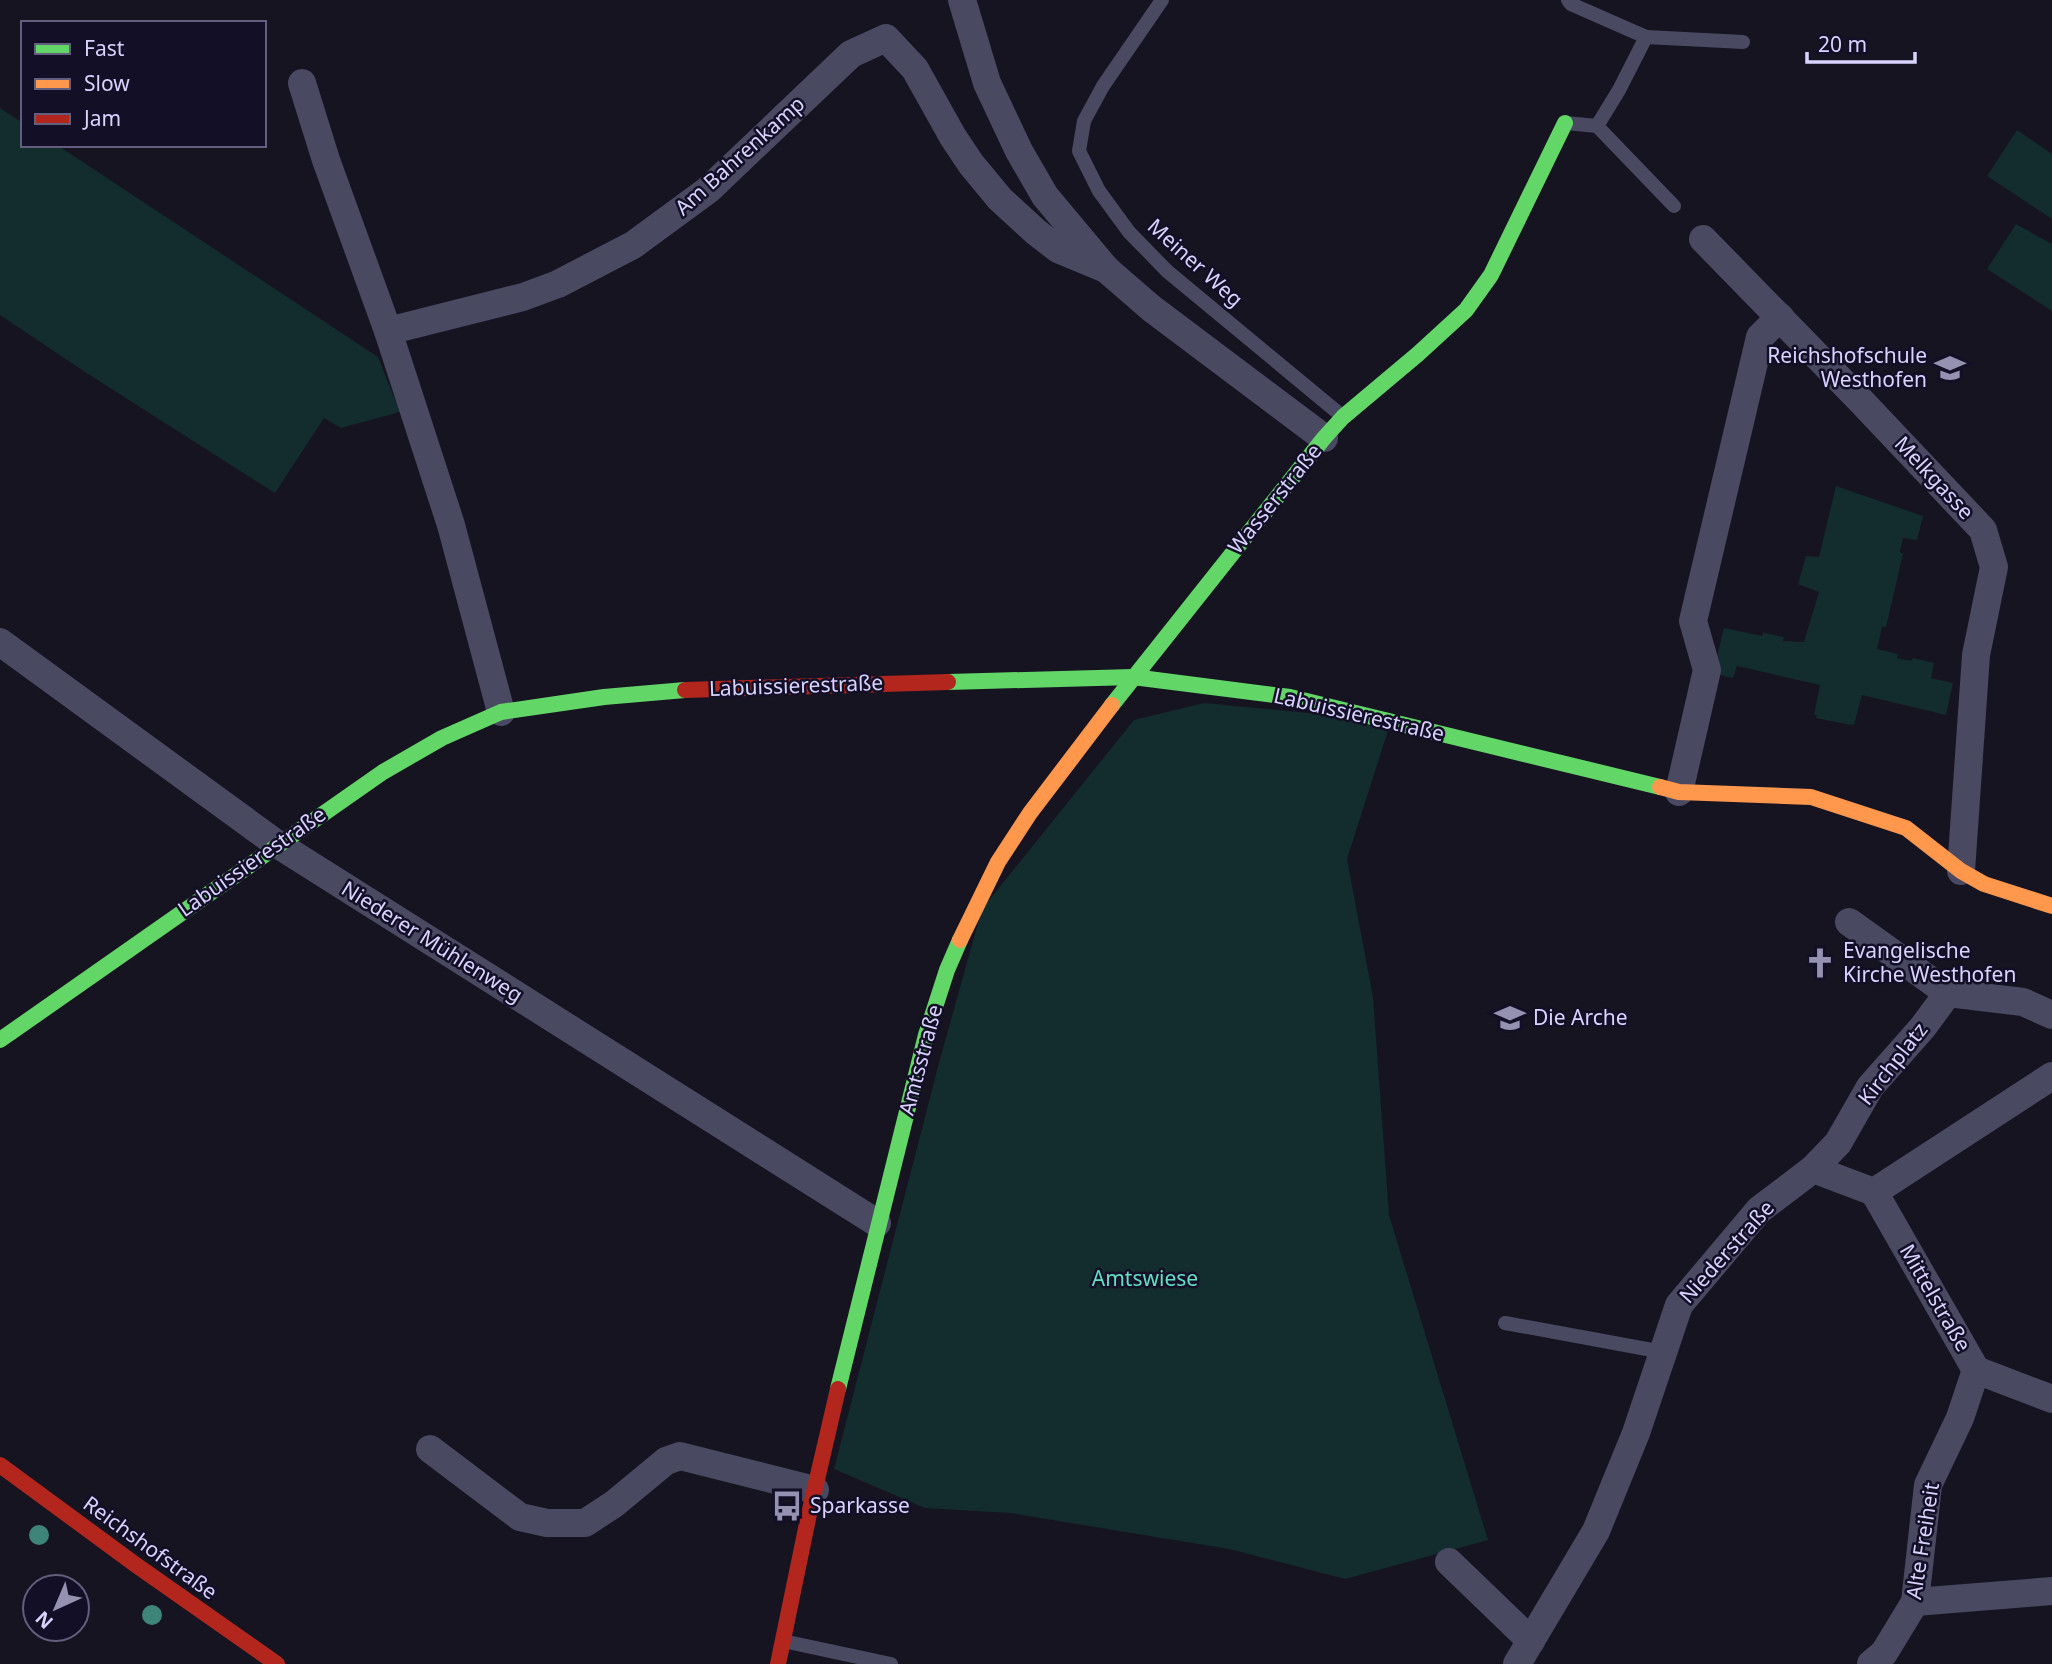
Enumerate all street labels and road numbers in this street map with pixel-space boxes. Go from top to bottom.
street label: Am Bahrenkamp [668,89,810,221]
street label: Meiner Weg [1142,212,1249,313]
street label: Melkgasse [1889,430,1980,525]
street label: Wasserstraße [1221,437,1327,559]
street label: Labuissierestraße [708,668,884,702]
street label: Labuissierestraße [1271,681,1447,747]
street label: Labuissierestraße [172,800,331,923]
street label: Niederer Mühlenweg [337,874,528,1008]
street label: Amtsstraße [892,1001,948,1118]
street label: Kirchplatz [1851,1016,1933,1110]
street label: Niederstraße [1673,1194,1780,1309]
street label: Mittelstraße [1894,1239,1978,1356]
street label: Alte Freiheit [1899,1480,1945,1601]
street label: Reichshofstraße [78,1489,223,1605]

